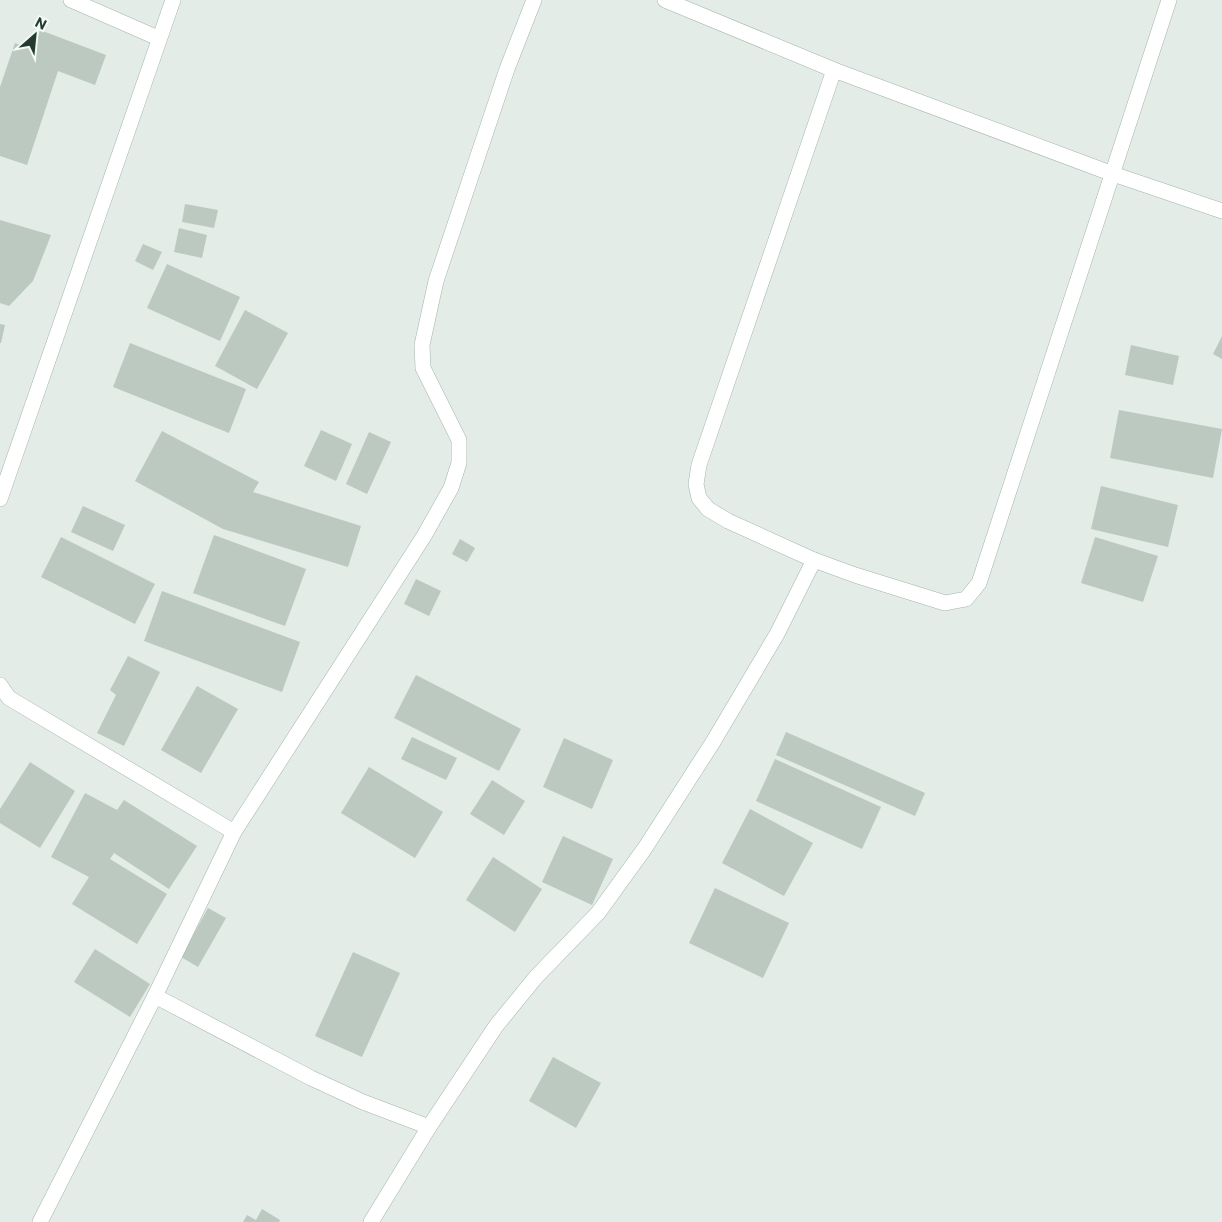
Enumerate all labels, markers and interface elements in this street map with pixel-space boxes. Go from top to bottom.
north arrow [10,10,60,60]
text: N [33,13,50,33]

